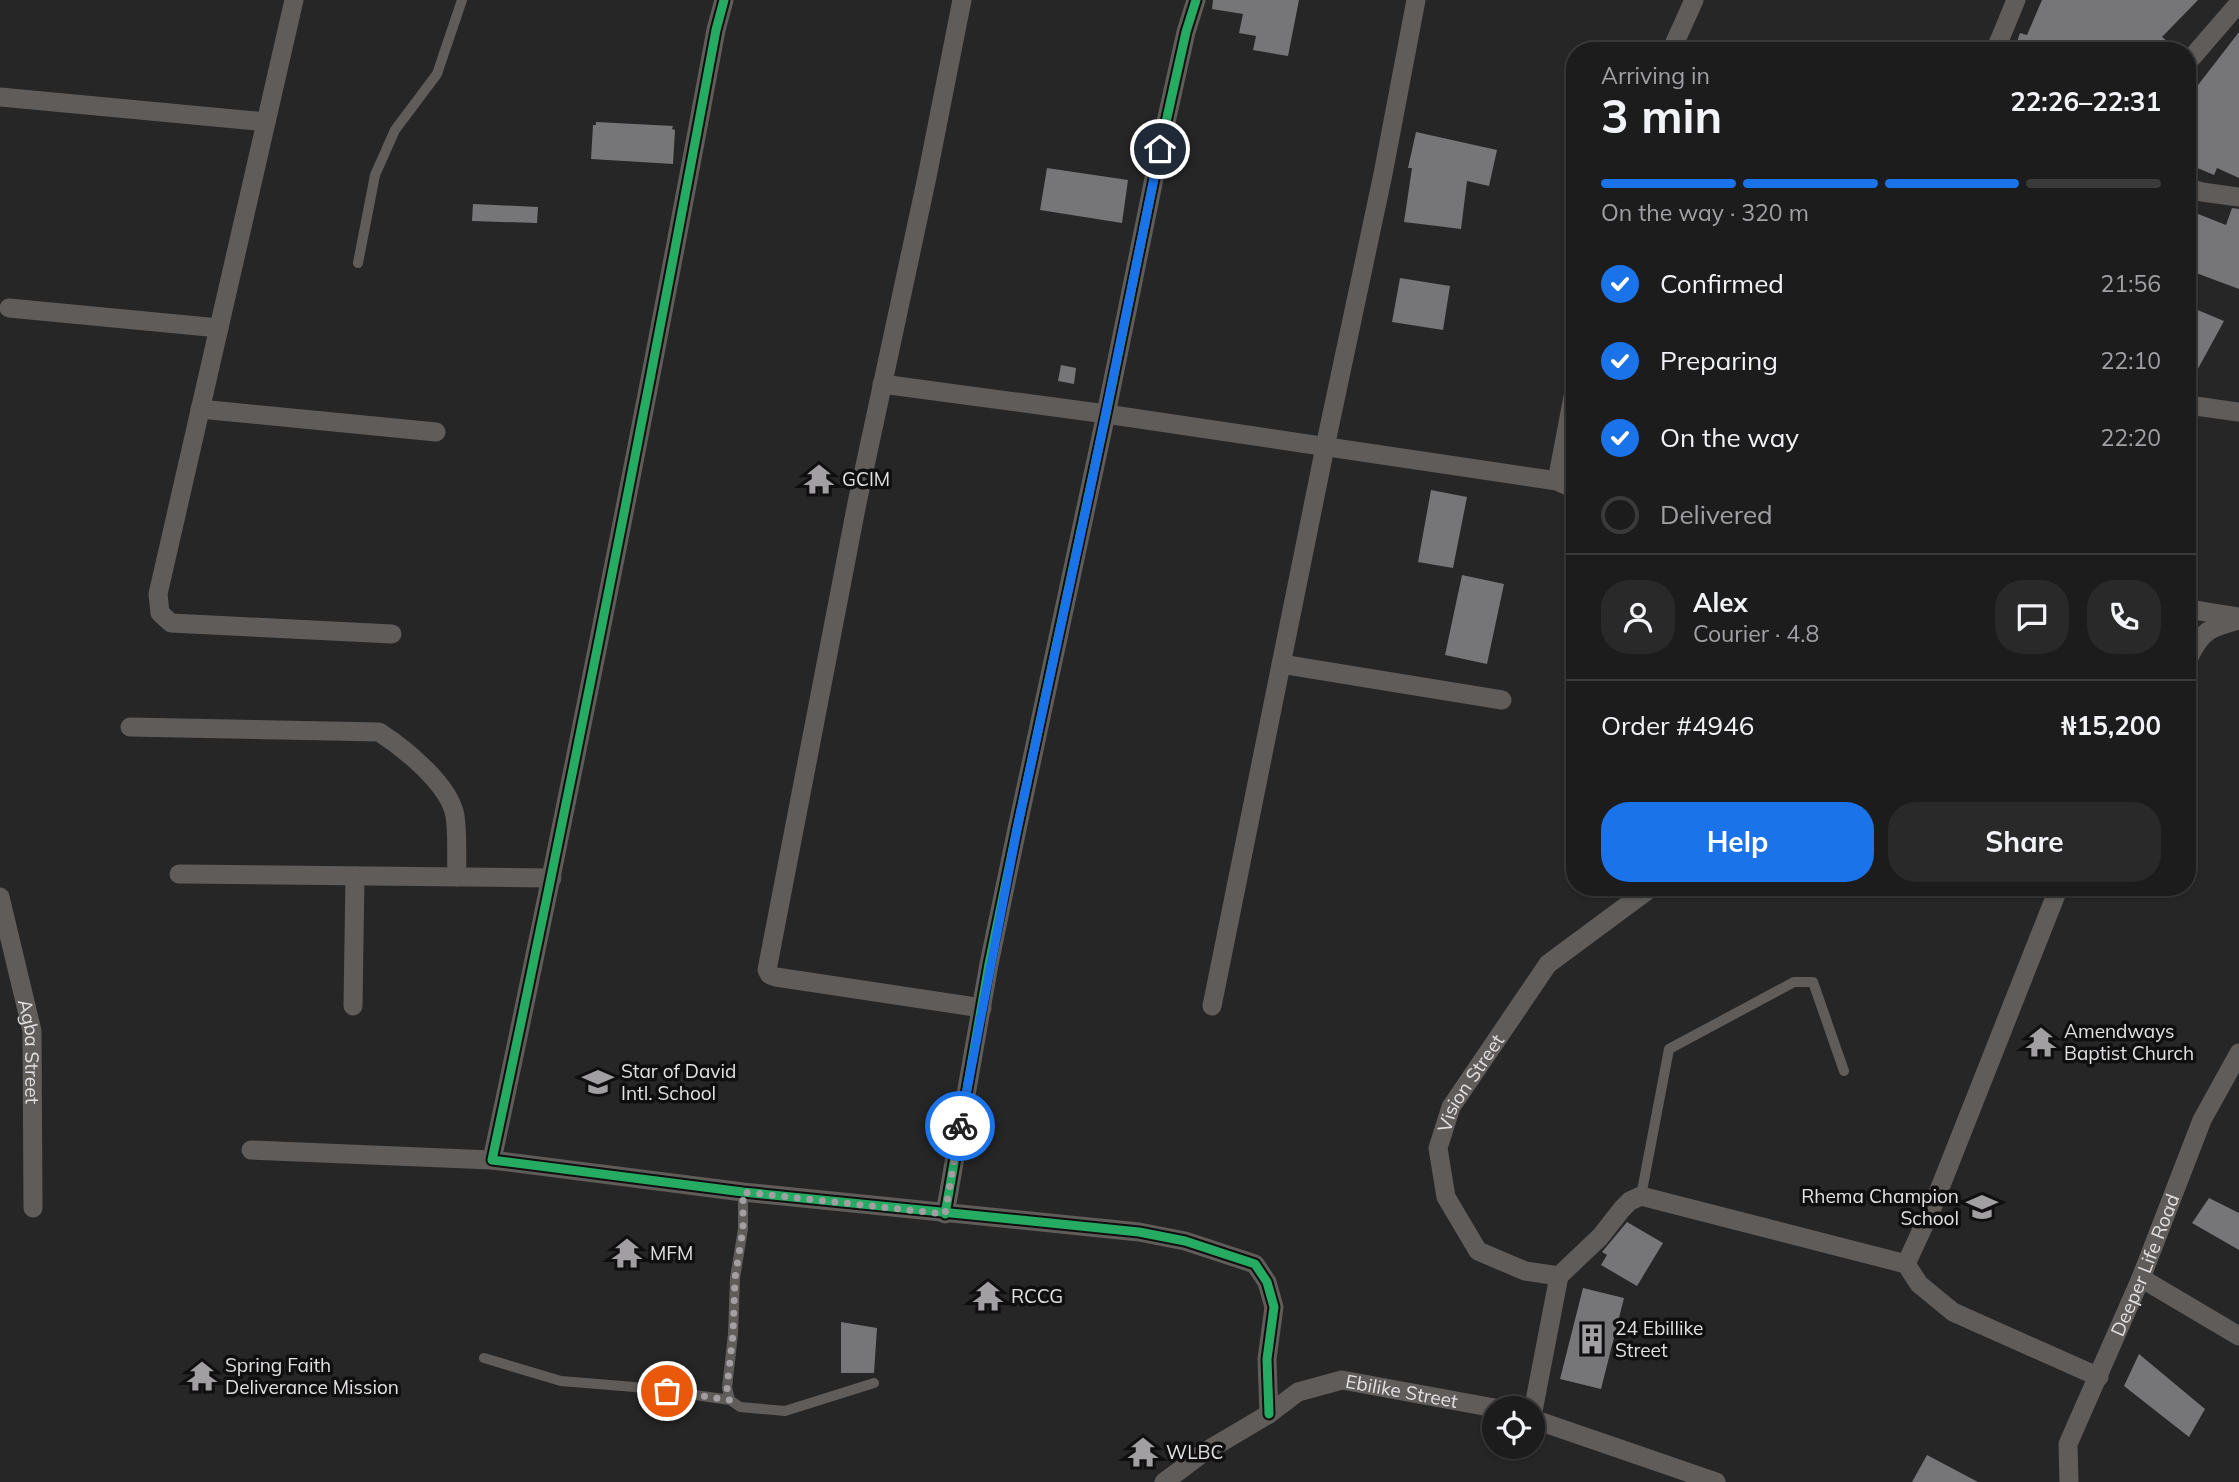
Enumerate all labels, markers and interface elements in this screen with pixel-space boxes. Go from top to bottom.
text: Arriving in [1601,61,1710,90]
text: 22:26–22:31 [2010,85,2161,118]
text: 3 min [1601,87,1722,145]
pin [1130,119,1190,179]
icon: home [1141,130,1179,168]
text: On the way · 320 m [1601,198,1809,227]
icon: check [1601,265,1639,303]
text: Confirmed [1660,267,1784,300]
text: 21:56 [2101,269,2161,298]
icon: check [1601,342,1639,380]
text: Preparing [1660,344,1778,377]
text: 22:10 [2101,346,2161,375]
icon: check [1601,419,1639,457]
text: On the way [1660,421,1799,454]
text: 22:20 [2101,423,2161,452]
temple icon: GCIM [802,462,836,496]
place label: GCIM [842,467,890,491]
text: Delivered [1660,498,1773,531]
button: person [1601,580,1675,654]
button: chat [1995,580,2069,654]
button: phone [2087,580,2161,654]
text: Alex [1693,586,1748,619]
text: Courier · 4.8 [1693,619,1819,648]
text: Order #4946 [1601,709,1754,742]
text: ₦15,200 [2061,709,2161,742]
button: Help [1601,802,1874,882]
button: Share [1888,802,2161,882]
street label: Agba Street [13,996,45,1105]
place label: Amendways Baptist Church [2064,1019,2194,1065]
temple icon: Amendways Baptist Church [2024,1025,2058,1059]
street label: Vision Street [1432,1029,1509,1135]
place label: Star of David Intl. School [621,1059,736,1105]
school or university icon: Star of David Intl. School [581,1065,615,1099]
courier [925,1091,995,1161]
icon: bike [941,1107,979,1145]
place label: Rhema Champion School [1801,1184,1959,1230]
school or university icon: Rhema Champion School [1965,1190,1999,1224]
street label: Deeper Life Road [2105,1190,2184,1340]
temple icon: MFM [610,1236,644,1270]
place label: MFM [650,1241,693,1265]
temple icon: RCCG [971,1279,1005,1313]
place label: RCCG [1011,1284,1063,1308]
place label: 24 Ebillike Street [1615,1316,1703,1362]
building icon: 24 Ebillike Street [1575,1322,1609,1356]
place label: Spring Faith Deliverance Mission [225,1353,399,1399]
temple icon: Spring Faith Deliverance Mission [185,1359,219,1393]
pin [637,1361,697,1421]
street label: Ebilike Street [1344,1369,1460,1413]
icon: bag [648,1372,686,1410]
map controls [1482,1396,1545,1459]
button: locate [1482,1396,1545,1459]
temple icon: WLBC [1126,1435,1160,1469]
place label: WLBC [1166,1440,1223,1464]

